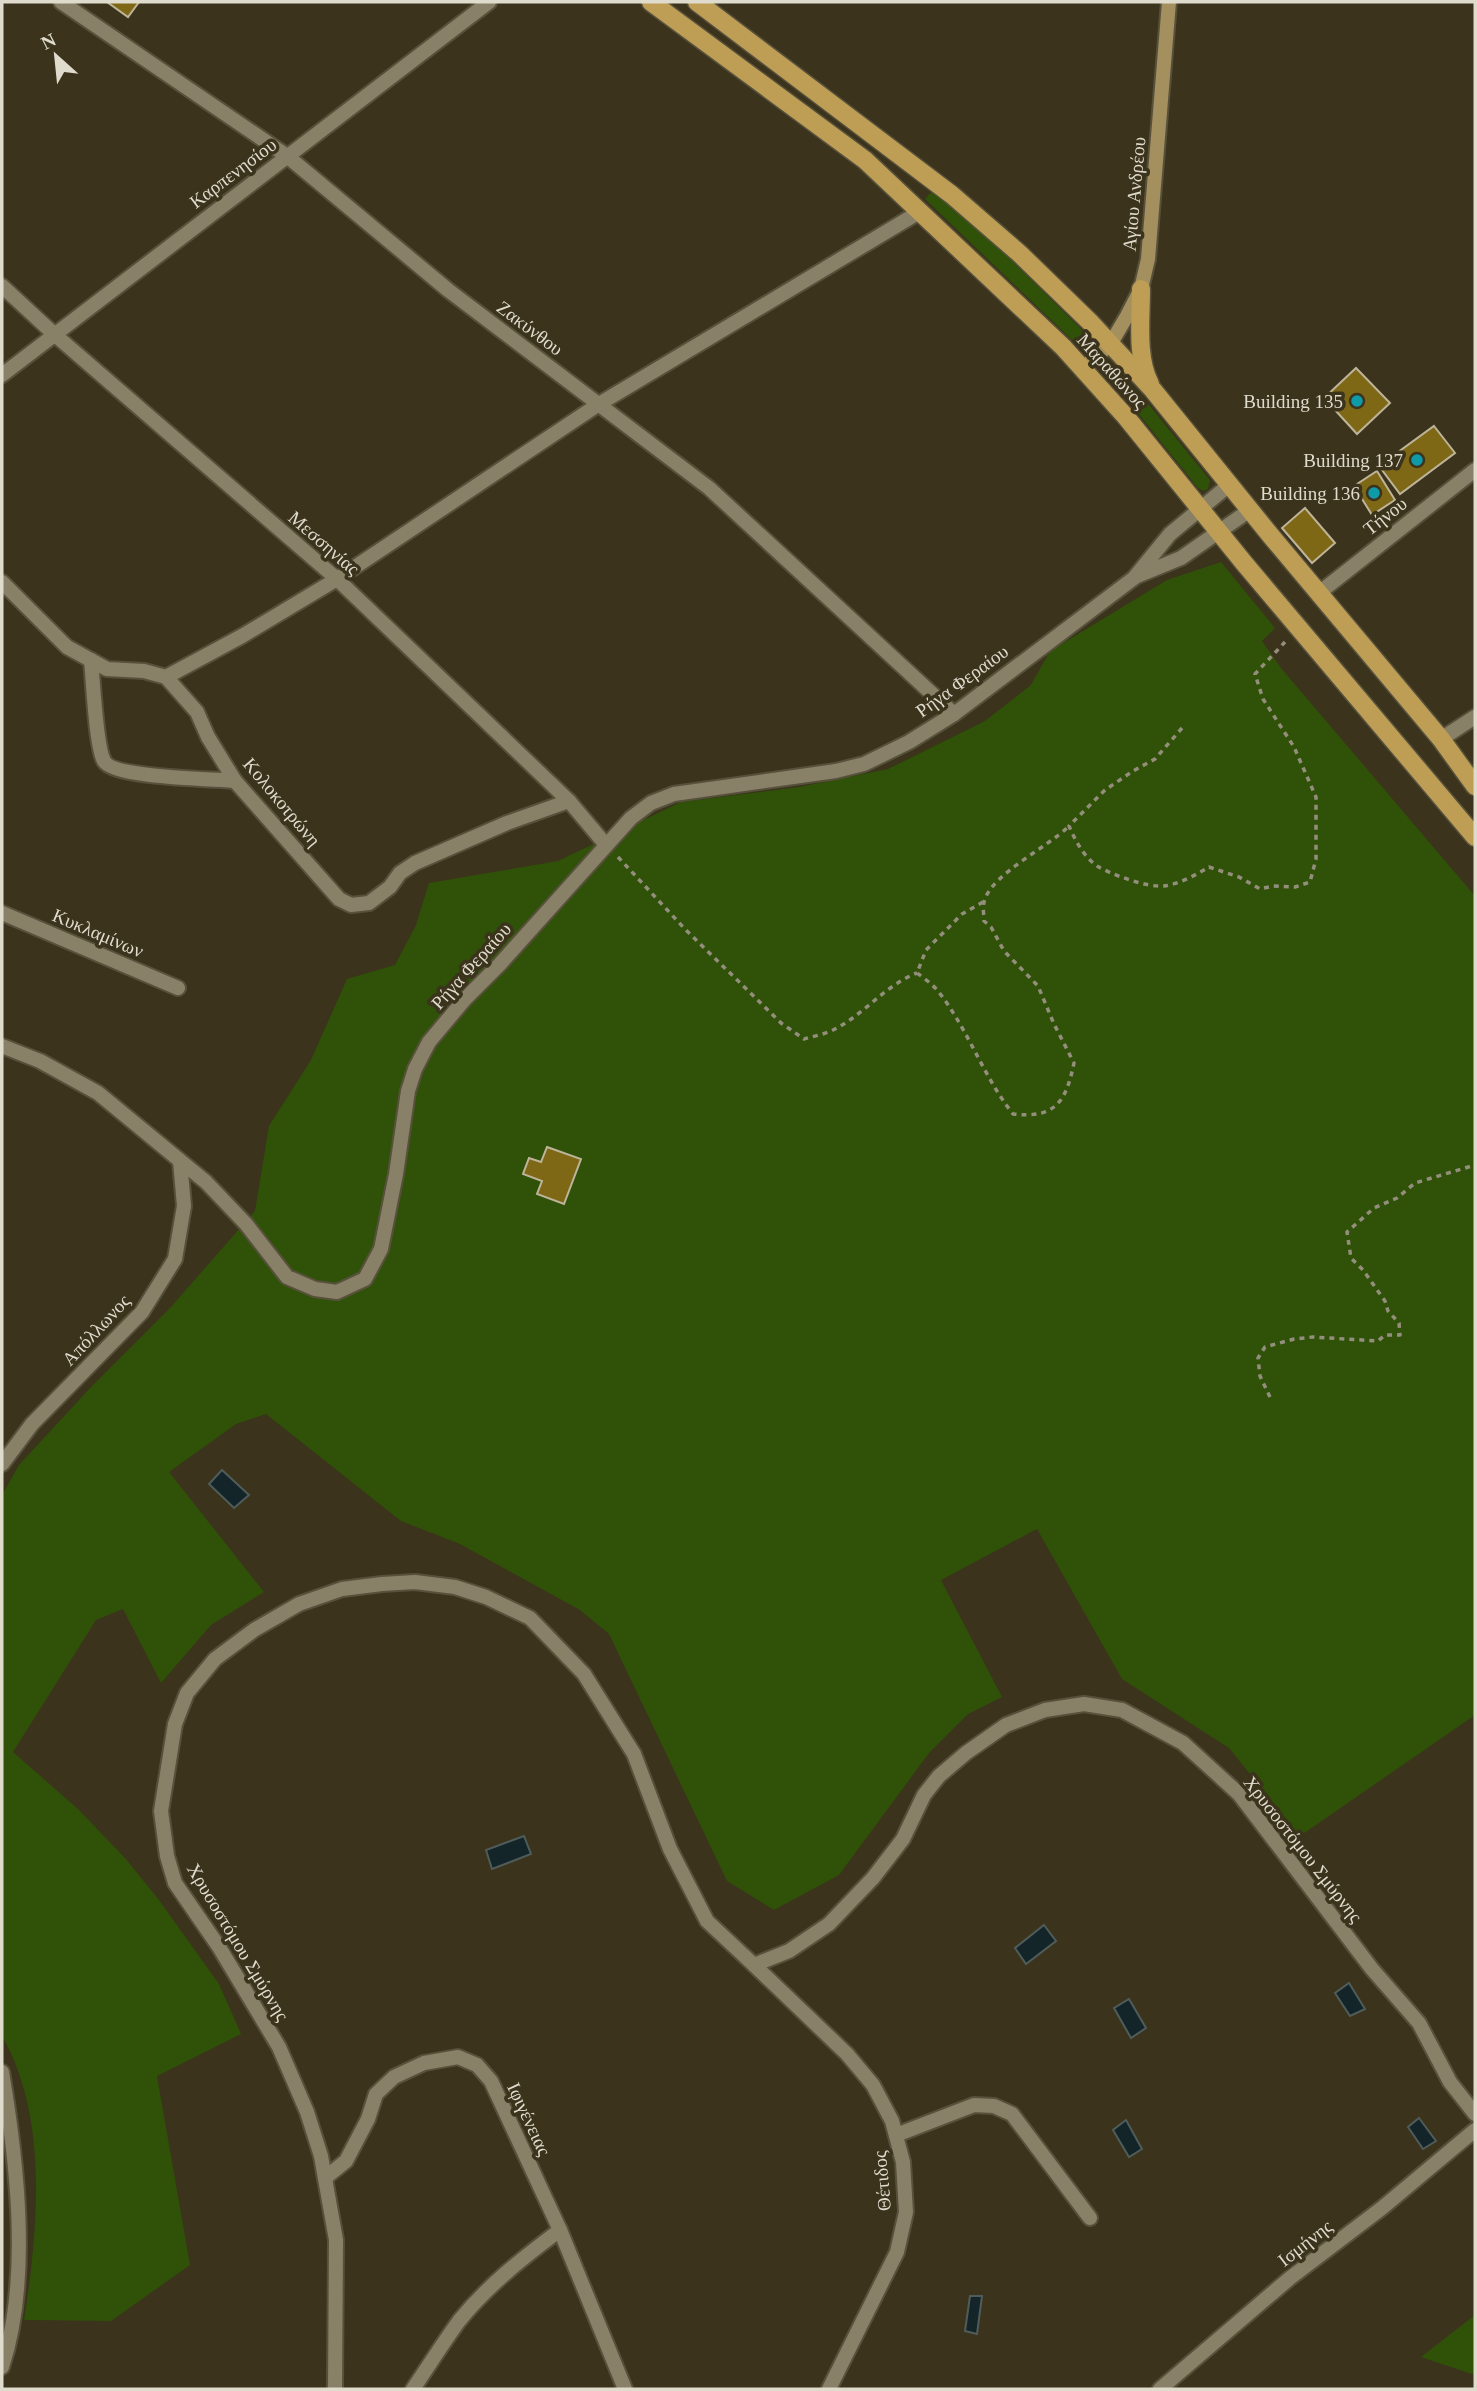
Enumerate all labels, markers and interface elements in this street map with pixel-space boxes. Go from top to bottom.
north arrow [21,21,91,91]
text: N [38,29,60,54]
street label: Καρπενησίου [186,134,280,212]
street label: Αγίου Ανδρέου [1119,136,1149,252]
street label: Ζακύνθου [493,296,567,360]
street label: Μαραθώνος [1073,329,1151,413]
place label: Building 135 [1243,391,1343,412]
marker: Building 135 [1349,393,1365,409]
place label: Building 137 [1303,450,1403,471]
marker: Building 137 [1409,452,1425,468]
place label: Building 136 [1260,483,1360,504]
marker: Building 136 [1366,485,1382,501]
street label: Τήνου [1359,493,1411,539]
street label: Μεσσηνίας [284,507,364,580]
street label: Ρήγα Φεραίου [912,640,1012,722]
street label: Κολοκοτρώνη [239,754,325,850]
street label: Κυκλαμίνων [49,904,147,962]
street label: Ρήγα Φεραίου [427,918,515,1014]
street label: Απόλλωνος [58,1290,134,1370]
street label: Χρυσοστόμου Σμύρνης [1239,1772,1367,1927]
street label: Χρυσοστόμου Σμύρνης [183,1860,294,2025]
street label: Ιφιγένειας [503,2079,555,2159]
street label: Θέτιδος [869,2150,895,2212]
street label: Ισμήνης [1274,2215,1337,2271]

